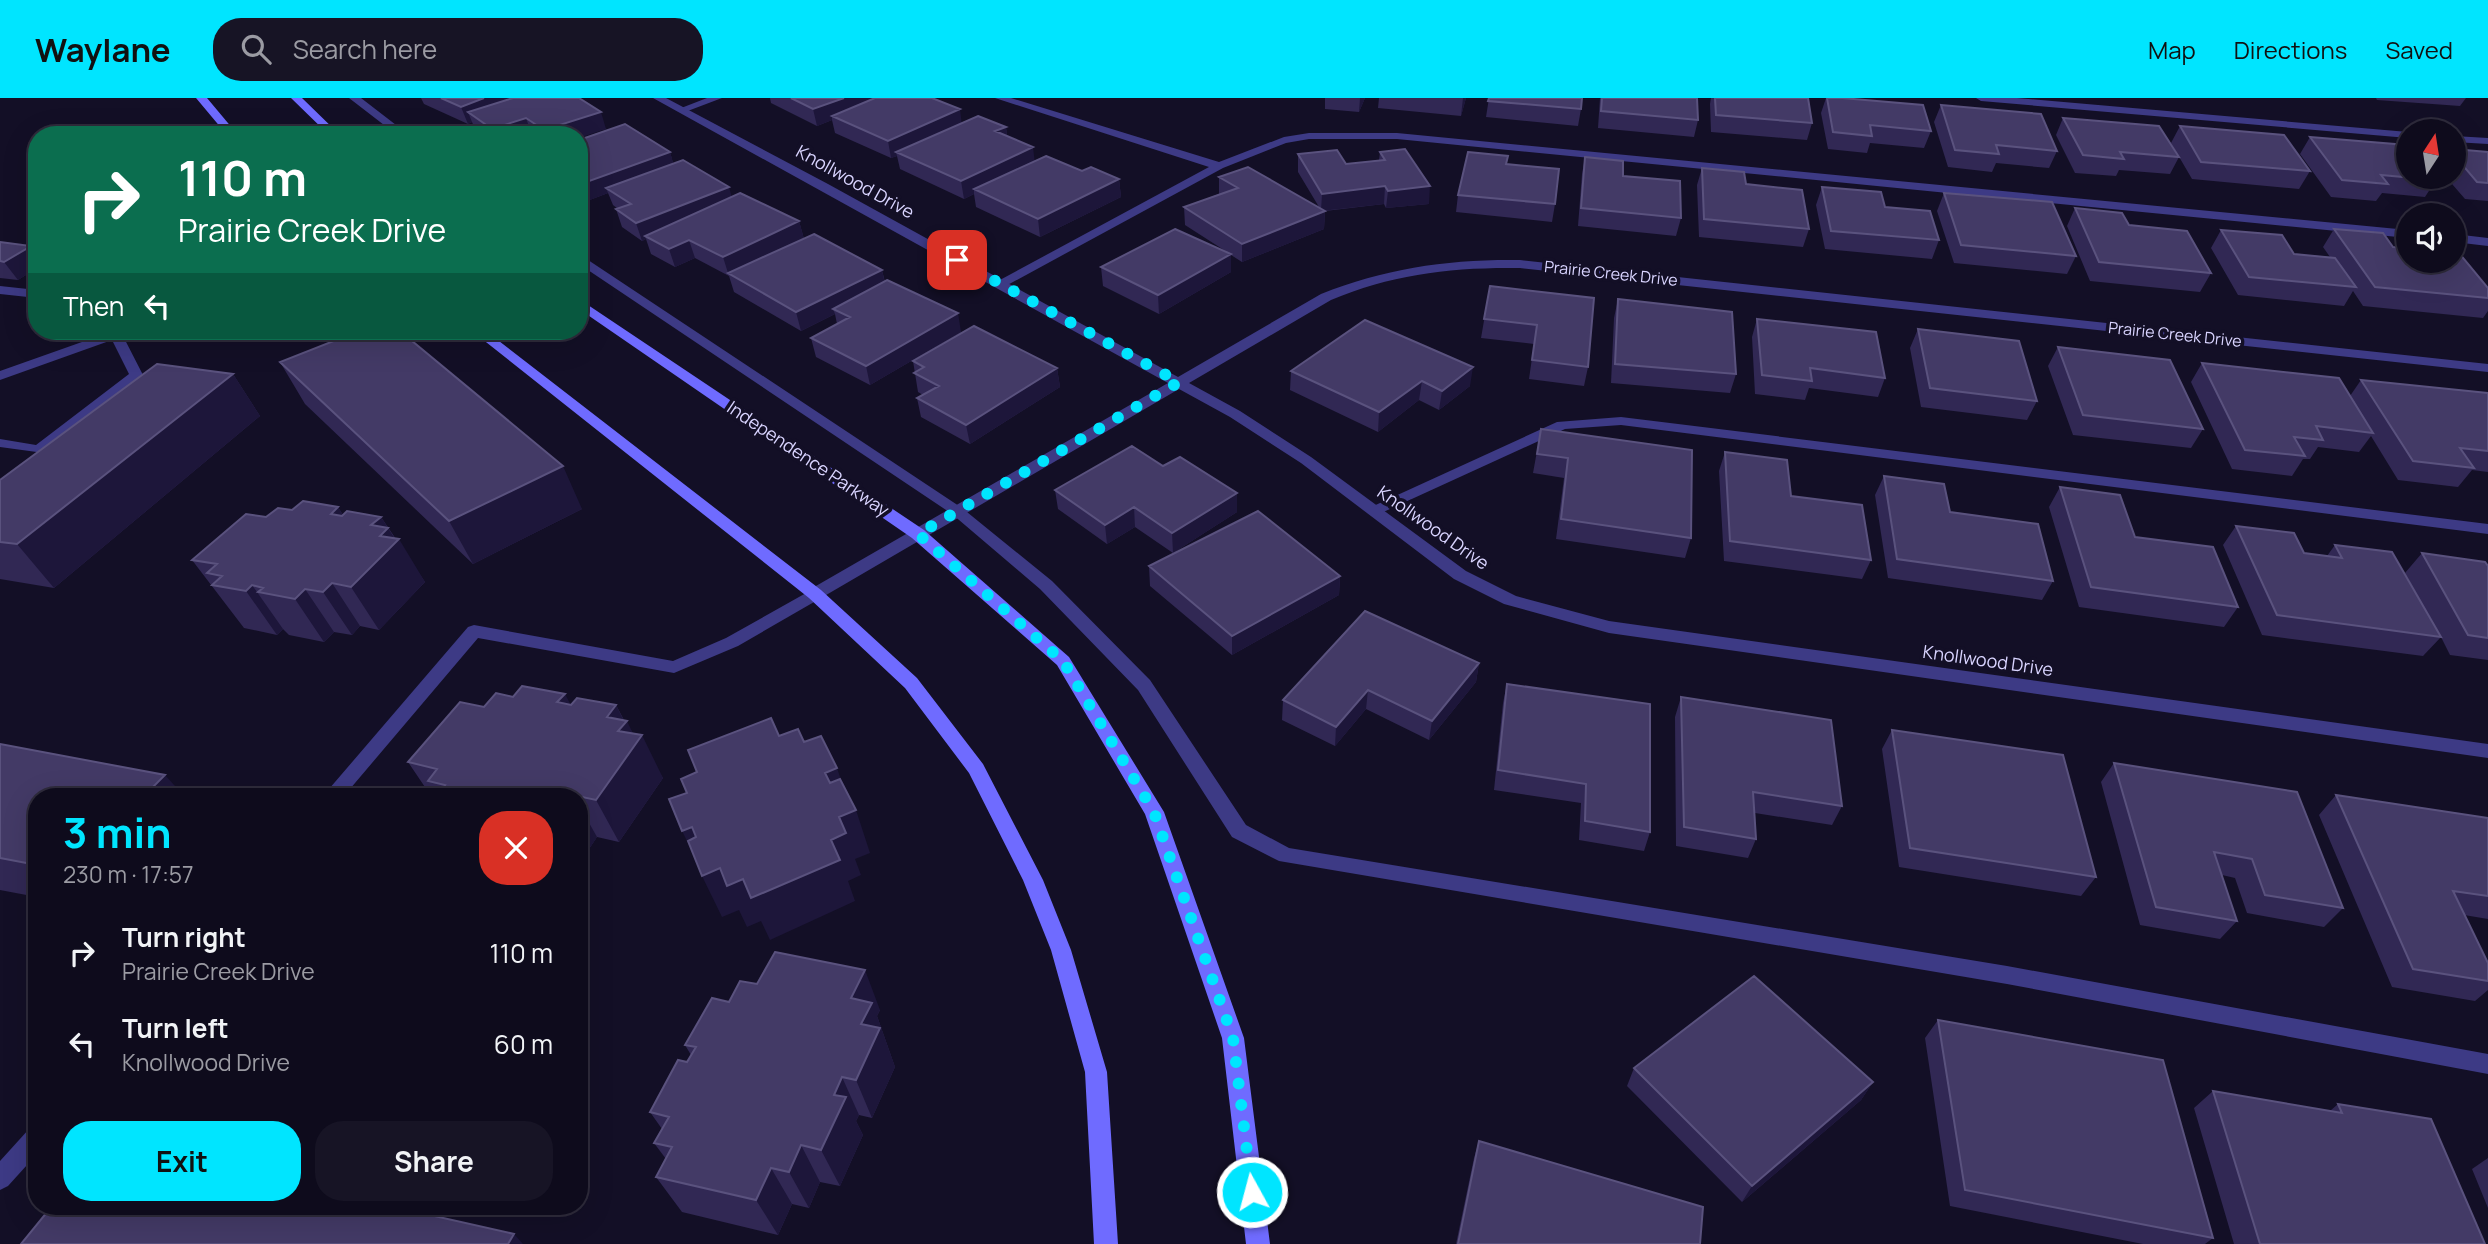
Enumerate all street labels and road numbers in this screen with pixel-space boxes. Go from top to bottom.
street label: Knollwood Drive [792,139,919,223]
street label: Prairie Creek Drive [1543,255,1679,291]
street label: Prairie Creek Drive [2107,316,2243,352]
street label: Independence Parkway [723,395,895,522]
street label: Knollwood Drive [1373,480,1494,575]
street label: Knollwood Drive [1921,639,2055,681]

